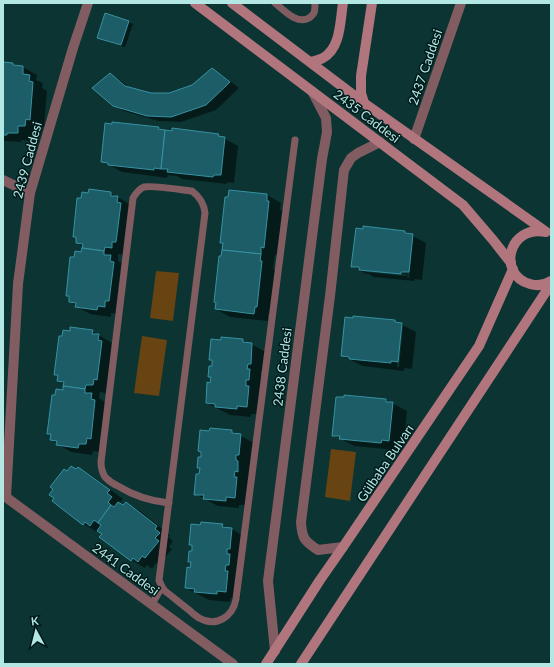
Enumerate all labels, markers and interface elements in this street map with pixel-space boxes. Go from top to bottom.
street label: 2437 Caddesi [405,27,445,107]
street label: 2435 Caddesi [331,86,403,146]
street label: 2439 Caddesi [9,120,45,200]
street label: 2438 Caddesi [269,327,295,407]
street label: Gülbaba Bulvarı [353,421,417,505]
street label: 2441 Caddesi [89,539,163,599]
north arrow [16,611,56,651]
text: K [30,614,40,627]

